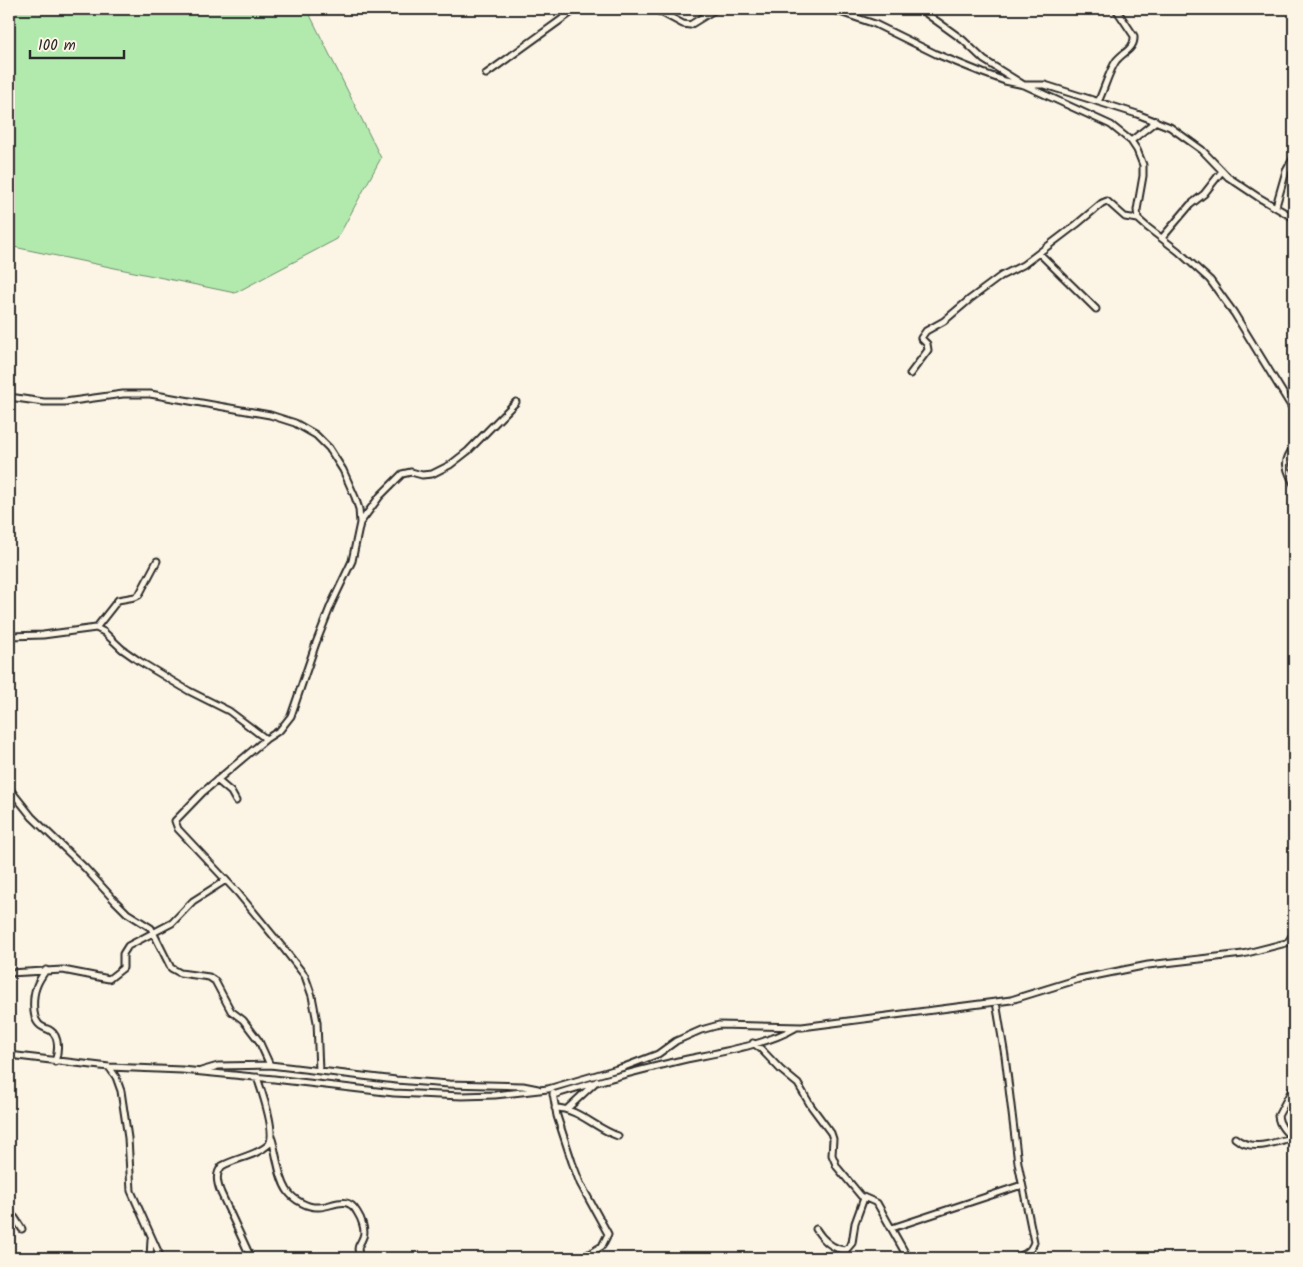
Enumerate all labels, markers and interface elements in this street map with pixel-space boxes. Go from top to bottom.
scale bar [30,28,124,60]
text: 100 m [38,34,76,58]

